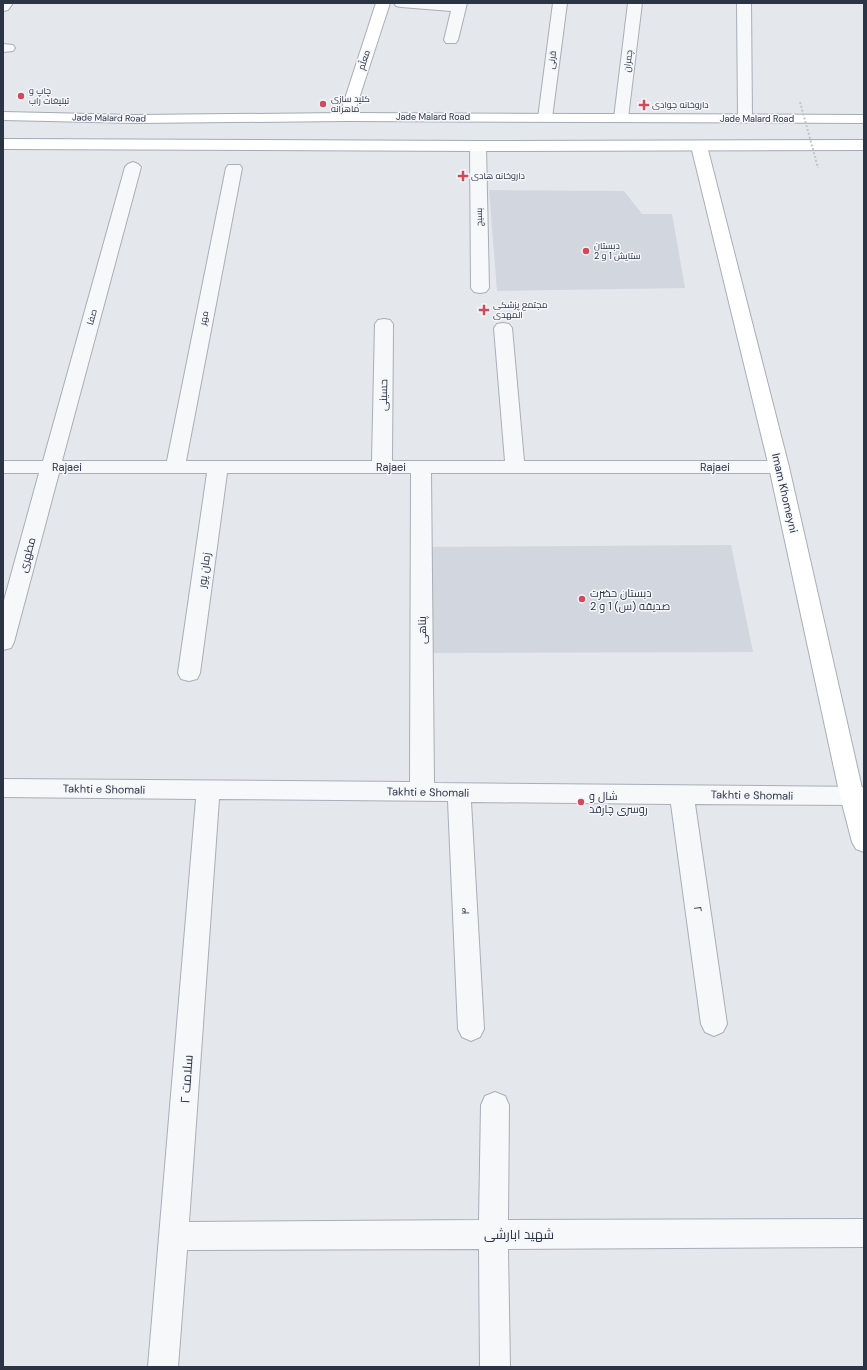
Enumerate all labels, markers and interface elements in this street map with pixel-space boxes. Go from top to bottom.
street label: معلّم [355,48,373,71]
street label: چمران [621,49,635,73]
street label: قرنی [545,50,559,70]
place label: چاپ و تبلیغات راب [29,85,70,107]
marker: چاپ و تبلیغات راب [16,91,26,101]
place label: کلید سازی ماهرانه [331,93,370,115]
marker: کلید سازی ماهرانه [318,99,328,109]
place label: داروخانه جوادی [652,99,709,111]
marker: داروخانه جوادی [639,100,649,110]
street label: Jade Malard Road [72,111,146,125]
street label: Jade Malard Road [396,111,470,123]
street label: Jade Malard Road [720,113,794,125]
place label: داروخانه هادی [471,170,525,182]
marker: داروخانه هادی [458,171,468,181]
street label: بسیج [473,208,485,226]
place label: دبستان ستایش 1 و 2 [594,240,640,262]
marker: دبستان ستایش 1 و 2 [581,246,591,256]
place label: مجتمع پزشکی المهدی [493,299,548,321]
marker: مجتمع پزشکی المهدی [478,304,490,316]
street label: صفا [84,308,100,326]
street label: مهر [197,310,211,327]
street label: حسینی [376,379,390,411]
street label: Imam Khomeyni [769,452,801,534]
street label: Rajaei [52,460,82,474]
street label: Rajaei [376,460,406,474]
street label: Rajaei [700,460,730,474]
street label: مطهری [16,536,38,574]
street label: زمان پور [194,551,213,590]
place label: دبستان حضرت صدیقه (س) 1 و 2 [590,586,670,613]
marker: دبستان حضرت صدیقه (س) 1 و 2 [577,594,587,604]
street label: پناهی [415,616,429,644]
street label: Takhti e Shomali [63,781,145,797]
street label: Takhti e Shomali [387,784,469,800]
street label: Takhti e Shomali [711,787,793,803]
place label: شال و روسری چارقد [589,789,648,816]
marker: شال و روسری چارقد [576,797,586,807]
street label: ۲ [691,905,705,913]
street label: ۴ [458,907,472,915]
street label: سلامت ۲ [176,1054,197,1104]
street label: شهید ابارشی [484,1226,554,1243]

